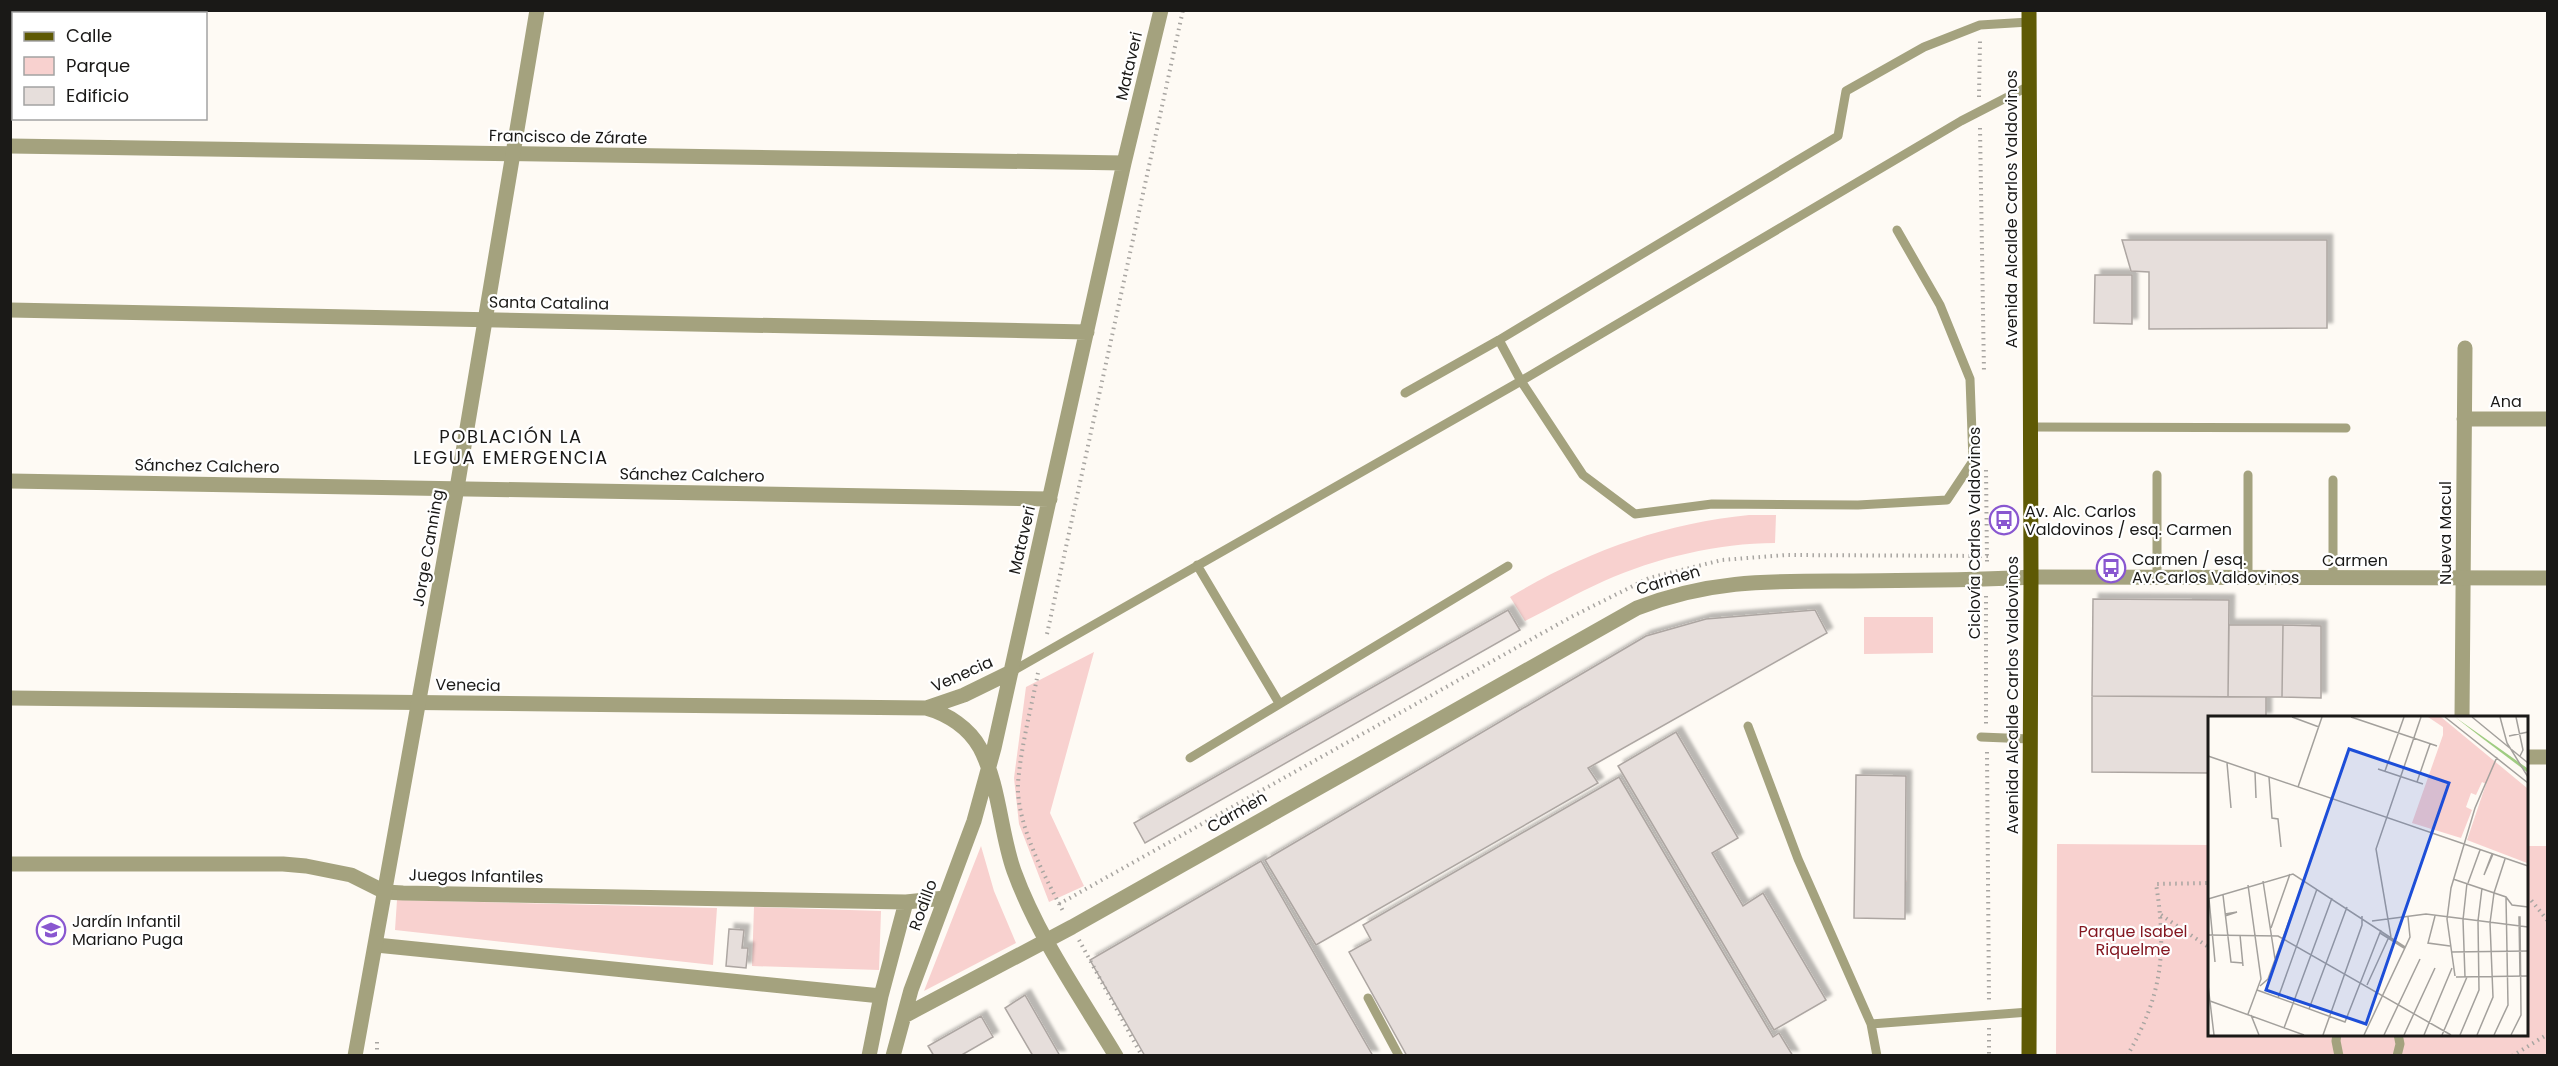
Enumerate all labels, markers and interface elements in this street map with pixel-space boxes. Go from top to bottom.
legend [12,12,207,120]
text: Calle [66,23,112,48]
street label: Mataveri [1110,29,1148,103]
text: Parque [66,53,130,78]
street label: Avenida Alcalde Carlos Valdovinos [2000,70,2023,348]
text: Edificio [66,83,129,108]
street label: Francisco de Zárate [489,124,647,150]
street label: Santa Catalina [489,290,609,316]
street label: Ana [2490,390,2522,413]
district label: POBLACIÓN LA LEGUA EMERGENCIA [413,424,609,470]
street label: Ciclovía Carlos Valdovinos [1963,427,1986,639]
street label: Sánchez Calchero [134,453,280,479]
street label: Sánchez Calchero [619,462,765,488]
street label: Nueva Macul [2434,481,2457,585]
street label: Jorge Canning [406,488,450,608]
place label: Av. Alc. Carlos Valdovinos / esq. Carmen [2025,500,2232,541]
street label: Mataveri [1003,503,1041,577]
bus stop icon: Av. Alc. Carlos Valdovinos / esq. Carmen [1988,504,2020,536]
place label: Carmen / esq. Av.Carlos Valdovinos [2132,548,2299,589]
street label: Carmen [2322,549,2388,572]
bus stop icon: Carmen / esq. Av.Carlos Valdovinos [2095,552,2127,584]
street label: Avenida Alcalde Carlos Valdovinos [2001,556,2024,834]
street label: Carmen [1633,559,1703,601]
street label: Venecia [927,650,997,698]
street label: Venecia [435,673,501,697]
inset map [2208,716,2528,1036]
street label: Carmen [1203,786,1271,838]
street label: Juegos Infantiles [408,863,544,889]
street label: Rodillo [903,876,943,934]
place label: Jardín Infantil Mariano Puga [72,910,183,951]
school or university icon: Jardín Infantil Mariano Puga [35,914,67,946]
park label: Parque Isabel Riquelme [2078,920,2188,961]

